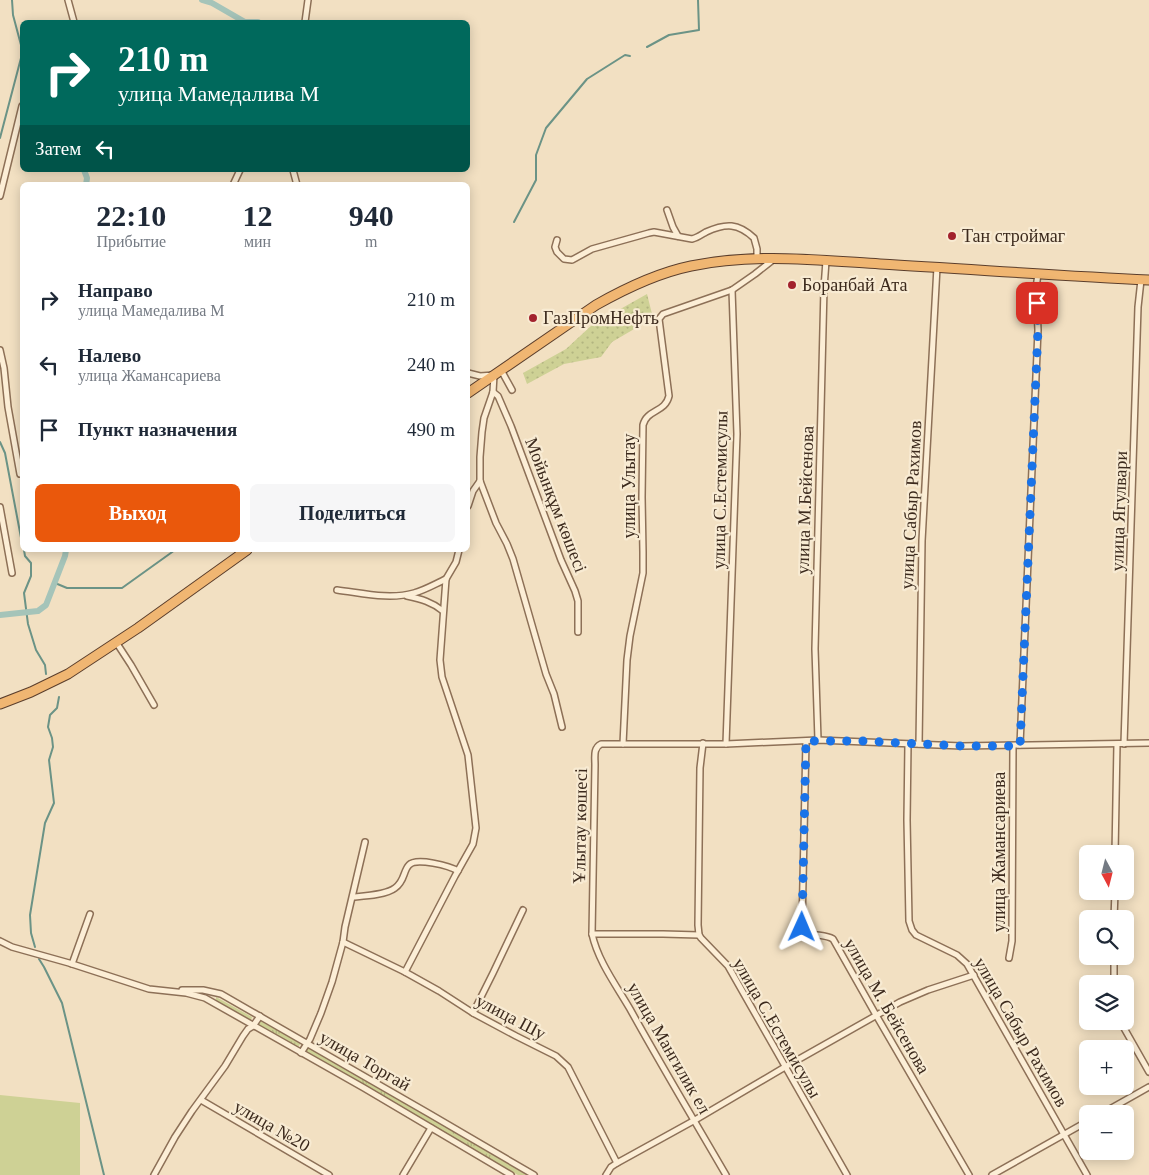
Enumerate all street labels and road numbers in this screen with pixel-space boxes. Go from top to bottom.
street label: улица С.Естемисулы [709,411,731,569]
street label: улица Сабыр Рахимов [897,420,925,590]
street label: улица М.Бейсенова [792,425,818,575]
street label: улица Улытау [619,434,639,538]
street label: Мойынқұм көшесі [521,435,591,575]
street label: улица Ягулвари [1107,450,1131,572]
street label: Ұлытау көшесі [569,768,591,884]
street label: улица Жамансариева [989,772,1009,932]
street label: улица М. Бейсенова [840,935,934,1077]
street label: улица С.Естемисулы [729,954,825,1102]
street label: улица Сабыр Рахимов [970,954,1072,1110]
street label: улица Мангилик ел [623,979,715,1117]
street label: улица Шу [473,990,549,1044]
street label: улица Торгай [316,1027,414,1095]
street label: улица №20 [231,1096,313,1156]

